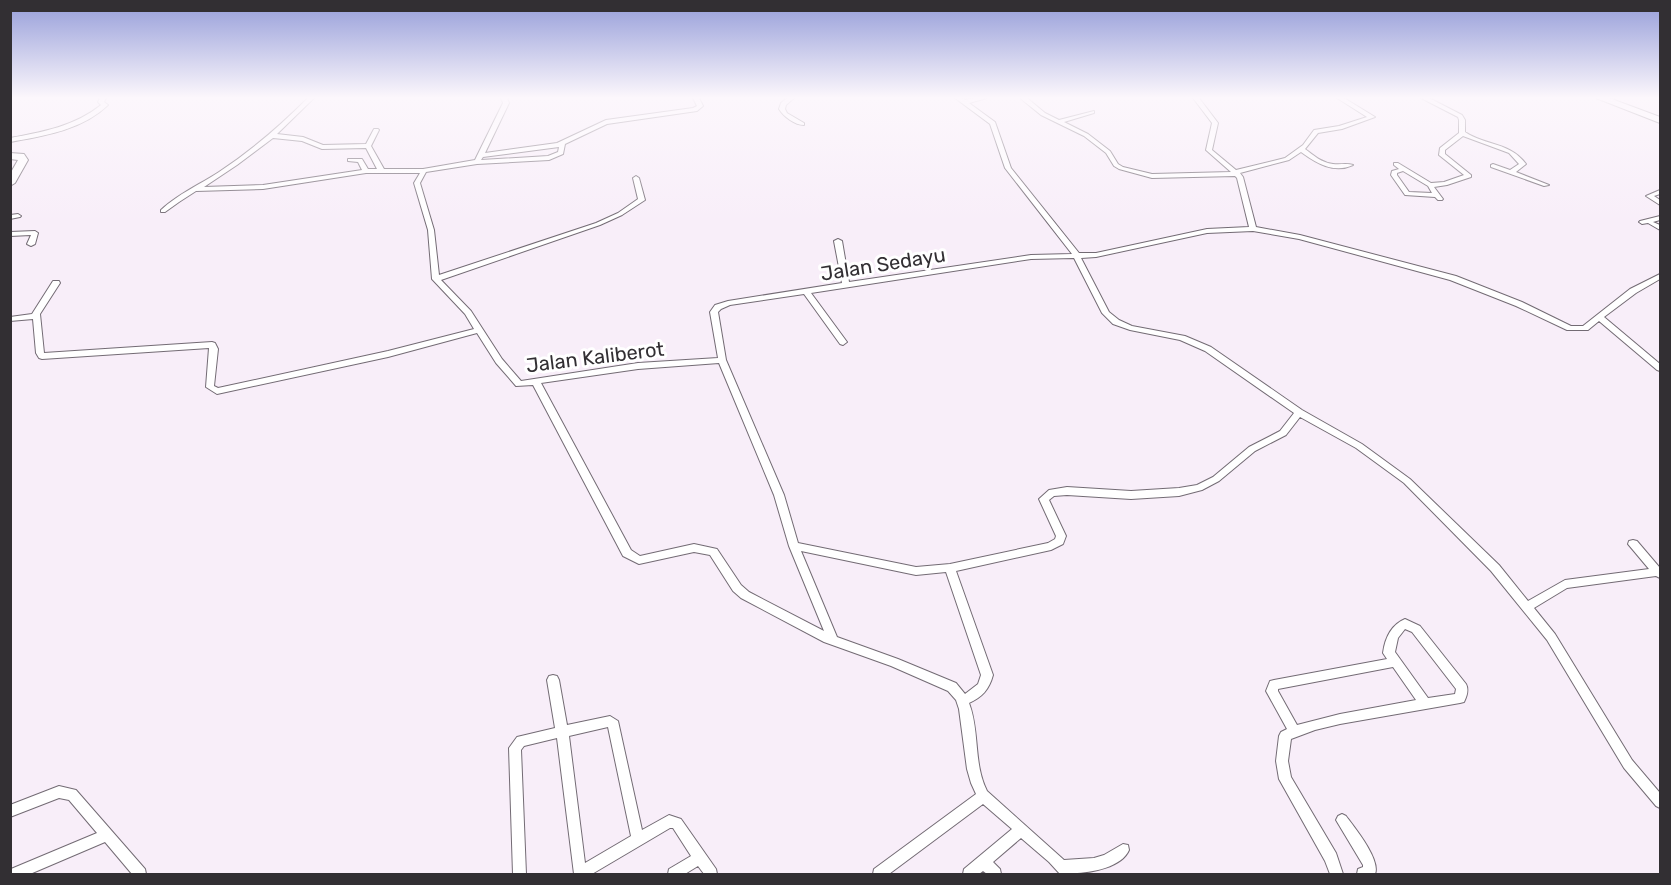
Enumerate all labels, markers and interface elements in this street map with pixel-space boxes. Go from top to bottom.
street label: Jalan Sedayu [819,242,947,286]
street label: Jalan Kaliberot [525,337,666,377]

